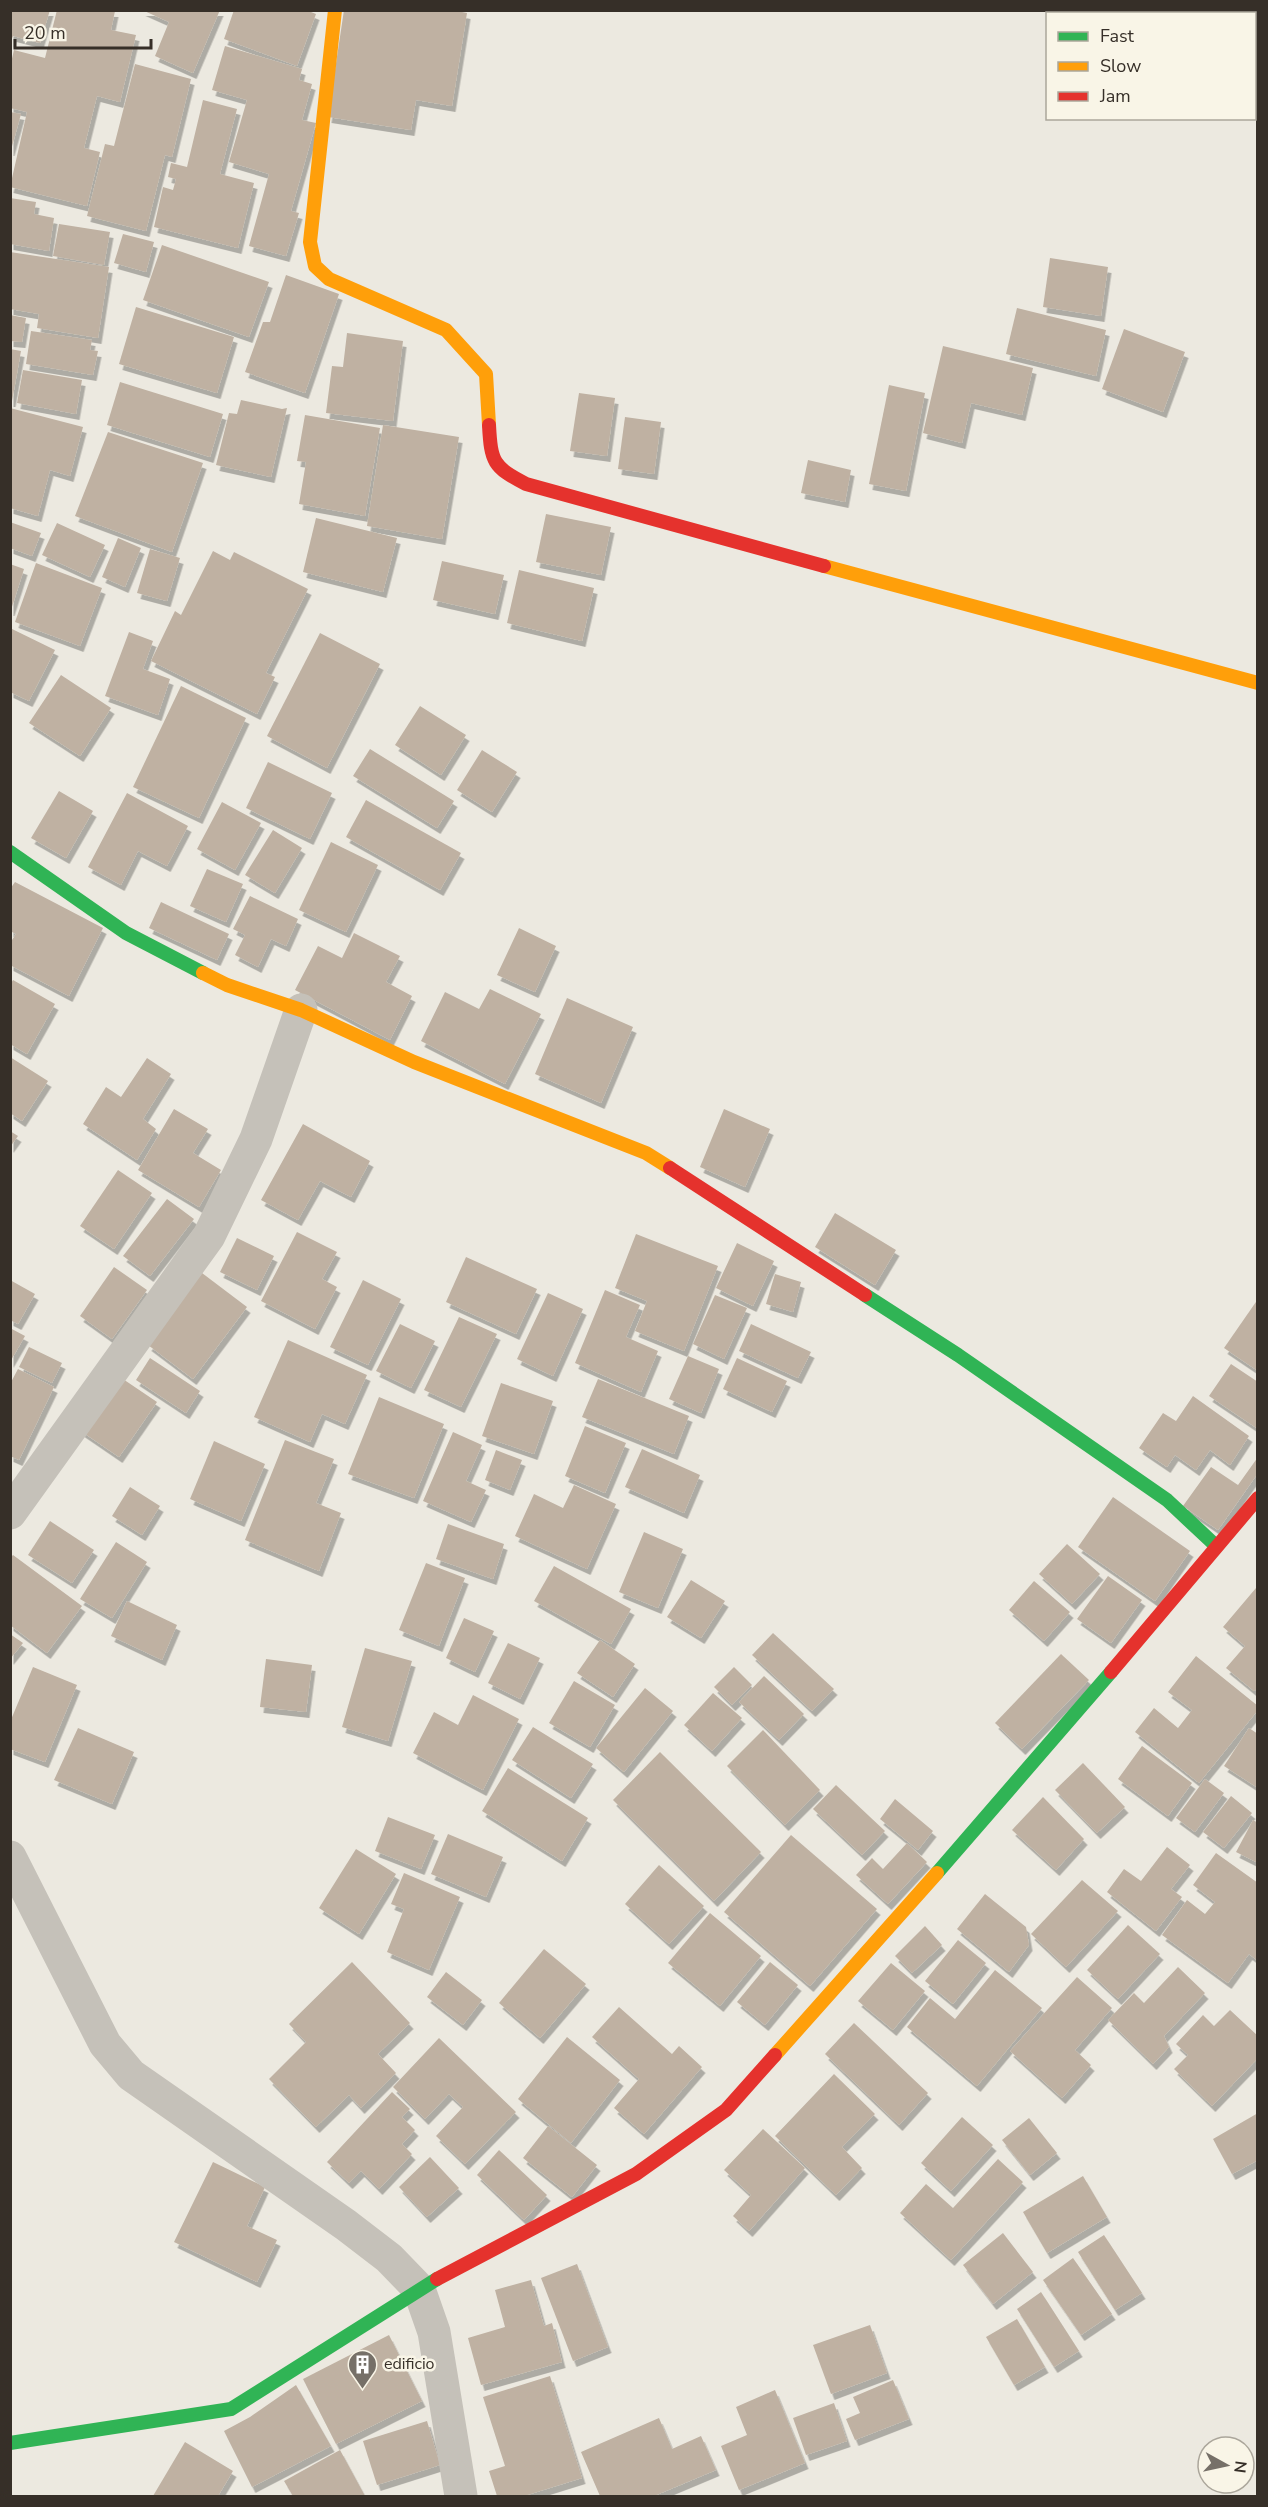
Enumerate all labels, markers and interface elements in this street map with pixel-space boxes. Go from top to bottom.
scale bar [15,12,152,50]
legend [1046,12,1256,120]
text: 20 m [24,21,66,45]
text: Fast [1100,24,1135,48]
text: Slow [1100,54,1141,78]
text: Jam [1099,84,1131,108]
building icon: edificio [347,2348,379,2390]
place label: edificio [384,2353,435,2375]
north arrow [1196,2435,1256,2495]
text: N [1228,2459,1252,2474]

